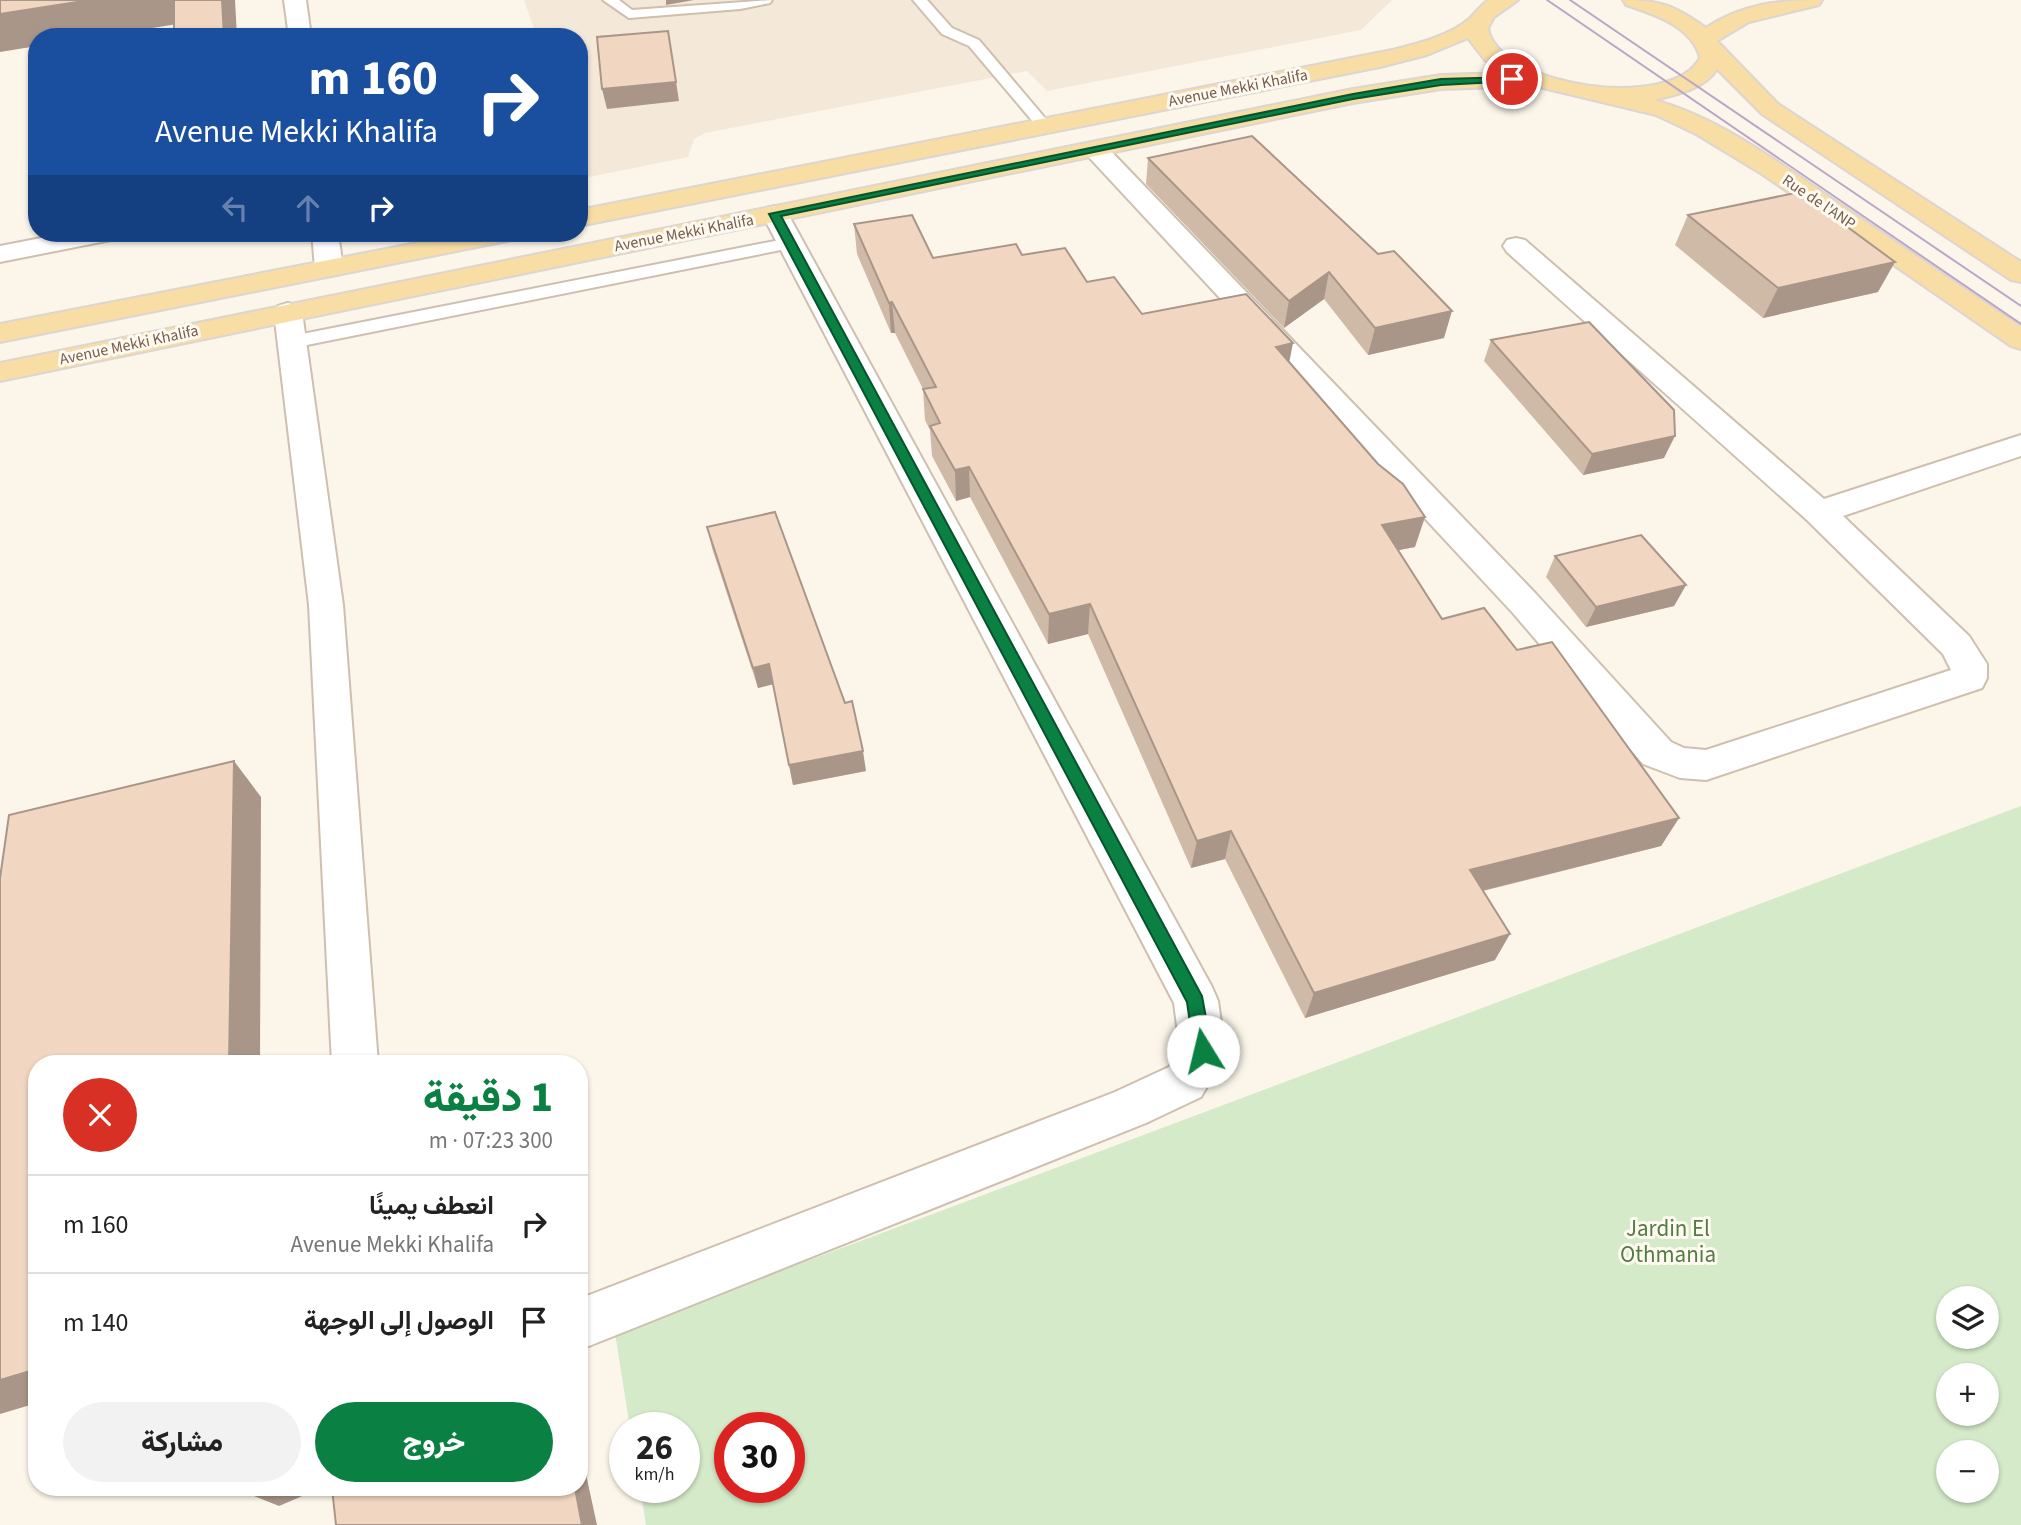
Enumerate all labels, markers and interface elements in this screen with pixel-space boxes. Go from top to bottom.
text: 160 m [309,44,438,114]
pin [1482,49,1542,109]
icon: right [462,56,553,147]
icon: arrive [1493,60,1531,98]
street label: Avenue Mekki Khalifa [1166,64,1310,112]
text: Avenue Mekki Khalifa [155,109,438,155]
street label: Rue de l'ANP [1778,169,1860,235]
icon: left [216,189,254,227]
icon: ahead [289,189,327,227]
icon: right [362,189,400,227]
street label: Avenue Mekki Khalifa [612,209,756,257]
street label: Avenue Mekki Khalifa [57,320,201,370]
position arrow [1166,1014,1240,1088]
text: 1 دقيقة [423,1068,553,1128]
button: close [63,1078,137,1152]
text: 300 m · 07:23 [429,1124,553,1157]
text: انعطف يمينًا [369,1187,494,1224]
icon: right [515,1205,553,1243]
text: 160 m [63,1206,129,1243]
park label: Jardin El Othmania [1620,1212,1716,1271]
text: Avenue Mekki Khalifa [291,1228,494,1261]
map controls [1936,1286,1999,1503]
button: layers [1936,1286,1999,1349]
text: الوصول إلى الوجهة [304,1302,494,1339]
icon: arrive [515,1303,553,1341]
text: 140 m [63,1304,129,1341]
button: + [1936,1363,1999,1426]
button: مشاركة [63,1402,301,1482]
button: خروج [315,1402,553,1482]
speed limit sign: 30 [714,1412,805,1503]
text: 26 [636,1423,673,1473]
button: − [1936,1440,1999,1503]
text: km/h [635,1462,674,1487]

